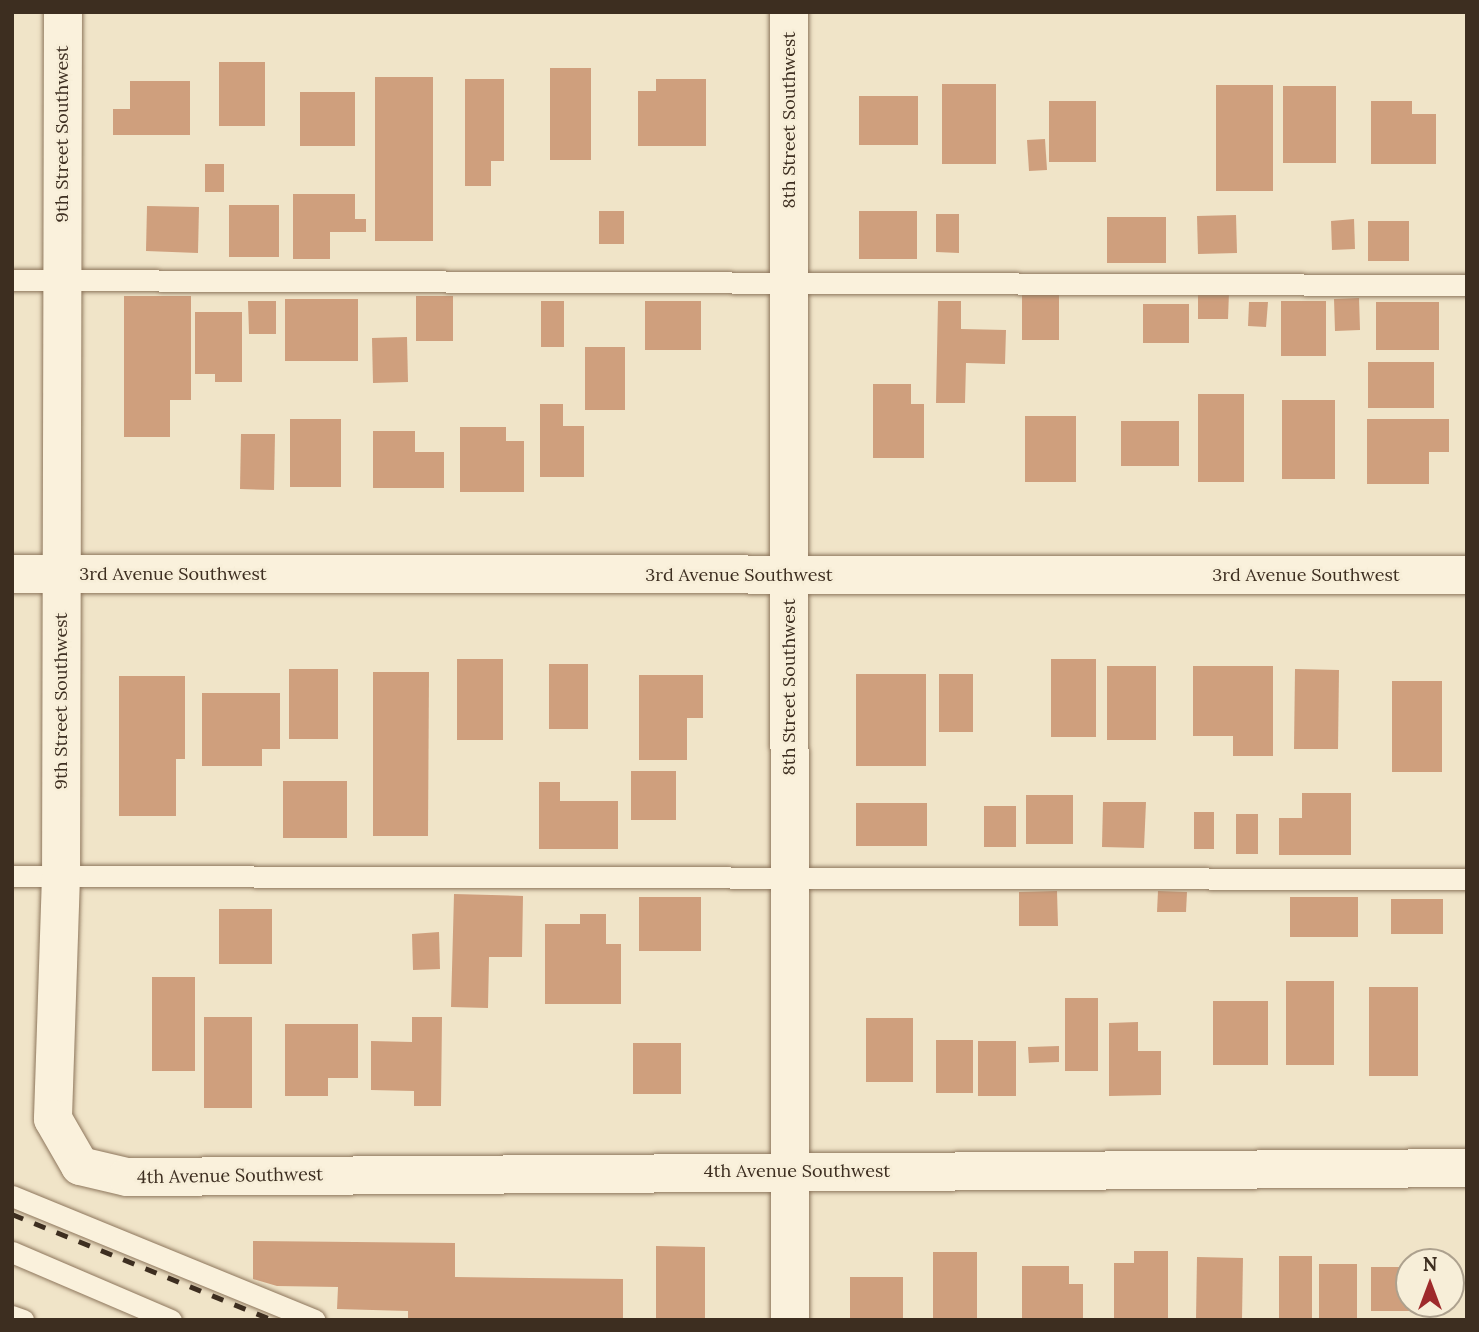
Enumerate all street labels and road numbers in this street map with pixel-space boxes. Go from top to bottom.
street label: 8th Street Southwest [778,32,800,208]
street label: 9th Street Southwest [51,45,73,223]
street label: 3rd Avenue Southwest [79,563,267,585]
street label: 3rd Avenue Southwest [645,564,833,586]
street label: 3rd Avenue Southwest [1212,564,1400,586]
street label: 8th Street Southwest [778,599,800,775]
street label: 9th Street Southwest [50,612,72,790]
street label: 4th Avenue Southwest [704,1160,890,1182]
street label: 4th Avenue Southwest [137,1164,323,1188]

